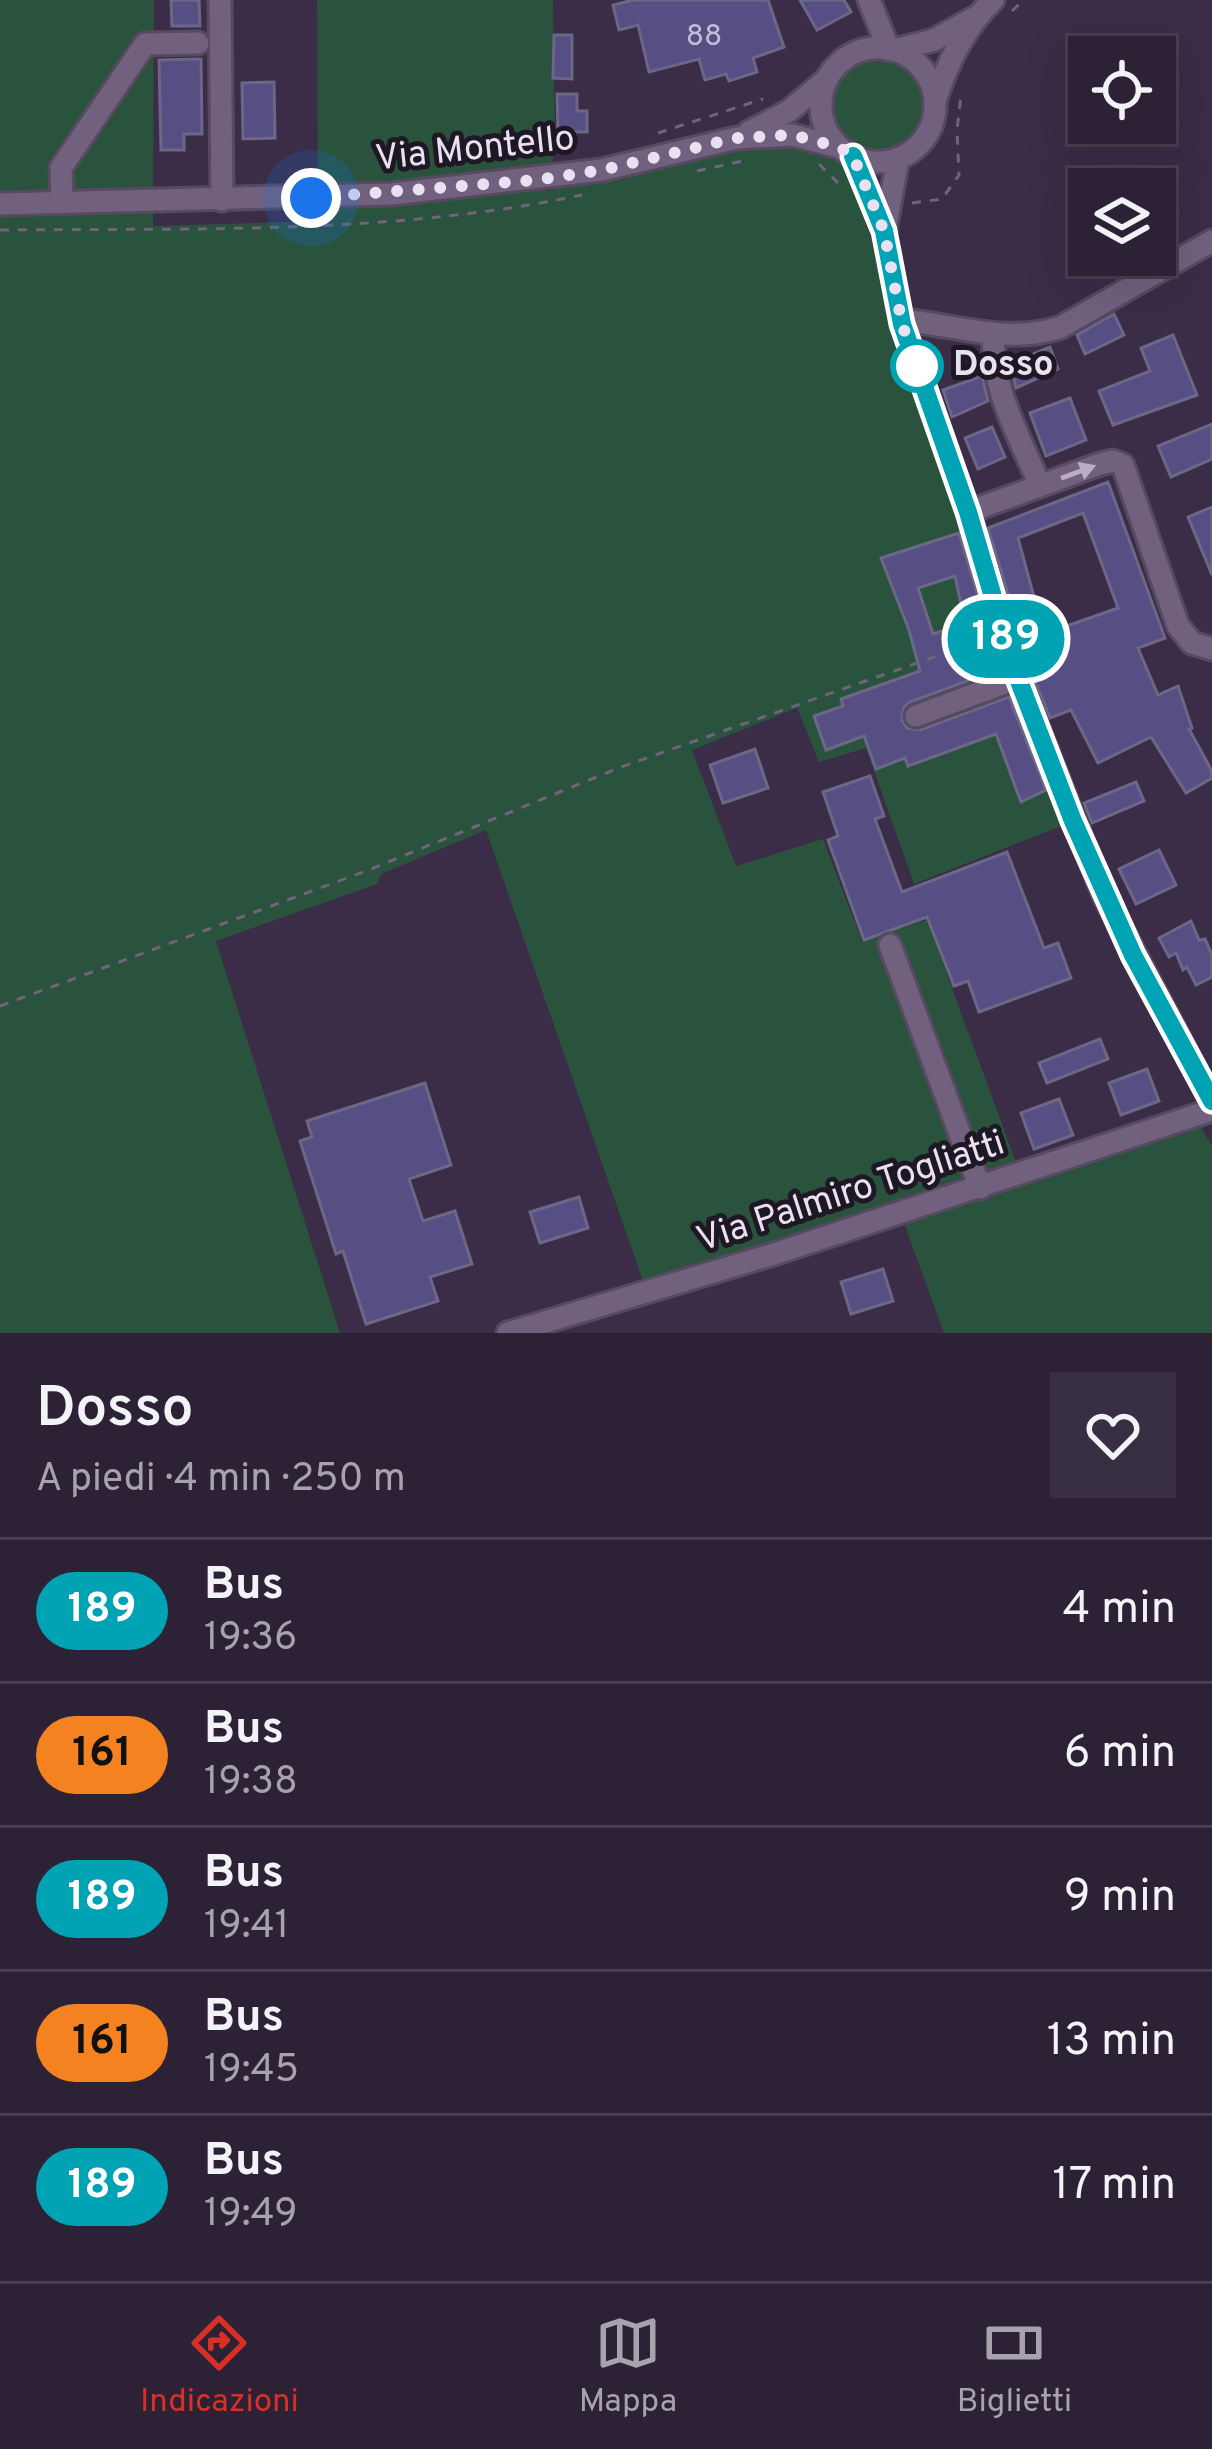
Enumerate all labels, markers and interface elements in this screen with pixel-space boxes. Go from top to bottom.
house number: 88 [686,19,722,56]
map controls [1068,36,1176,276]
button: locate [1068,36,1176,144]
street label: Via Montello [373,117,577,183]
your location [281,168,341,228]
button: layers [1068,168,1176,276]
marker: Dosso [892,341,942,391]
place label: Dosso [953,343,1054,389]
one-way arrow [1061,462,1097,480]
line badge: 189 [937,600,1075,678]
text: 189 [972,612,1040,665]
street label: Via Palmiro Togliatti [691,1122,1011,1264]
button: heart [1050,1372,1176,1498]
text: Dosso [36,1375,194,1447]
text: A piedi · 4 min · 250 m [36,1456,406,1505]
text: Bus [204,1558,284,1615]
text: 4 min [1063,1582,1176,1639]
text: 189 [68,1584,136,1637]
text: 19:36 [204,1615,297,1664]
text: Bus [204,1702,284,1759]
text: 6 min [1064,1726,1176,1783]
text: 161 [72,1728,132,1781]
text: 19:38 [204,1759,298,1808]
text: Bus [204,1846,284,1903]
text: 9 min [1064,1870,1176,1927]
text: 189 [68,1872,136,1925]
text: 19:41 [204,1903,289,1952]
text: Bus [204,1990,284,2047]
text: 13 min [1047,2014,1176,2071]
text: 161 [72,2016,132,2069]
text: 19:45 [204,2047,299,2096]
text: Bus [204,2134,284,2191]
text: 17 min [1052,2158,1176,2215]
text: 189 [68,2160,136,2213]
text: 19:49 [204,2191,298,2240]
tab: Indicazioni [140,2310,299,2424]
tab: Mappa [579,2310,677,2424]
tab: Biglietti [957,2310,1072,2424]

